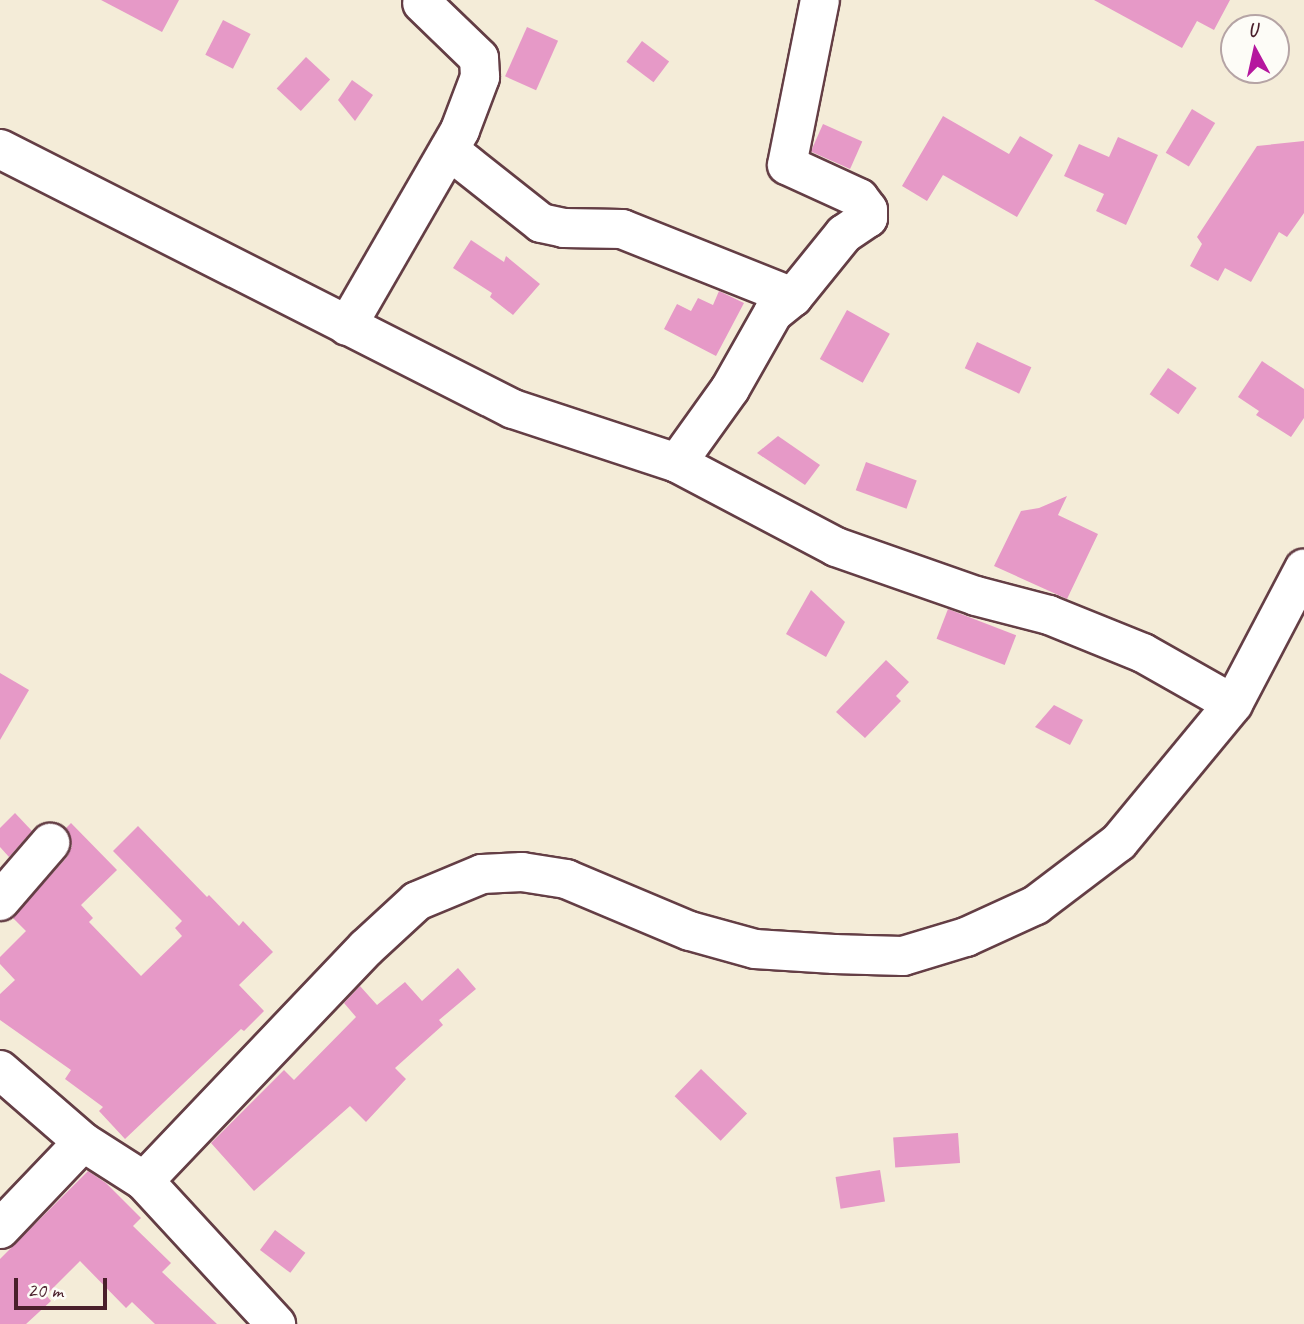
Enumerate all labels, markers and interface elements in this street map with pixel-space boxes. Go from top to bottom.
north arrow [1220,14,1290,84]
text: U [1246,18,1259,43]
scale bar [18,1264,110,1308]
text: 20 m [27,1277,63,1303]

